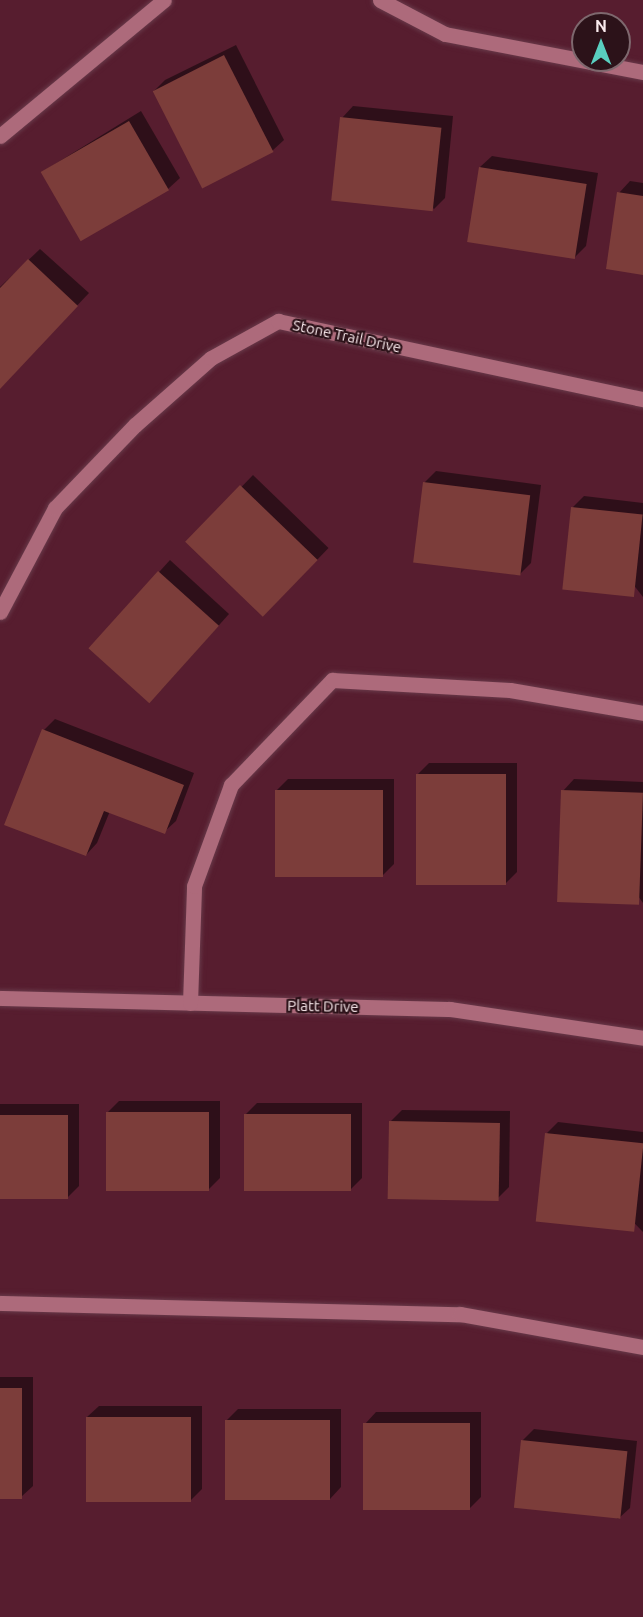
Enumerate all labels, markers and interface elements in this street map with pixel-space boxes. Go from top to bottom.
north arrow [571,12,631,72]
text: N [595,17,607,35]
street label: Stone Trail Drive [291,316,403,356]
street label: Platt Drive [287,996,359,1016]

